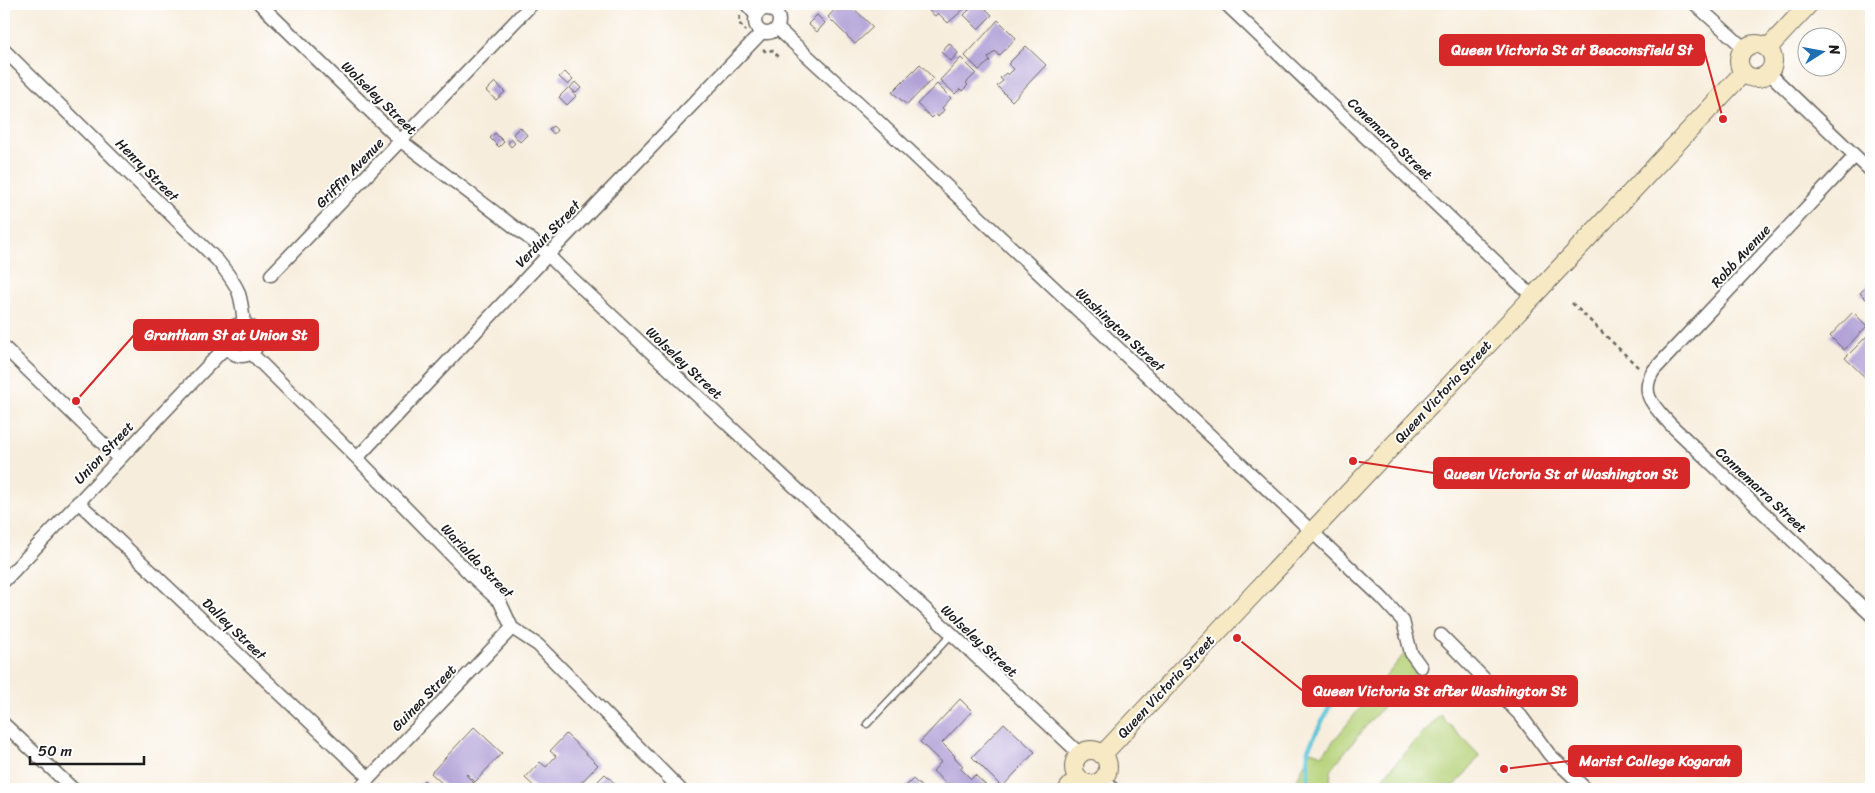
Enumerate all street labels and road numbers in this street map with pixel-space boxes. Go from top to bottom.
street label: Wolseley Street [335,55,423,141]
street label: Conemarra Street [1341,91,1439,187]
street label: Henry Street [109,132,186,209]
street label: Griffin Avenue [309,132,391,214]
street label: Verdun Street [509,193,588,274]
street label: Robb Avenue [1705,218,1777,294]
street label: Washington Street [1069,282,1172,379]
street label: Wolseley Street [640,320,728,406]
street label: Queen Victoria Street [1388,334,1498,450]
street label: Union Street [68,416,140,490]
street label: Connemarra Street [1709,441,1813,539]
street label: Warialda Street [434,518,521,605]
street label: Dalley Street [196,592,273,667]
street label: Wolseley Street [935,598,1023,684]
street label: Queen Victoria Street [1111,629,1221,745]
street label: Guinea Street [385,658,463,738]

